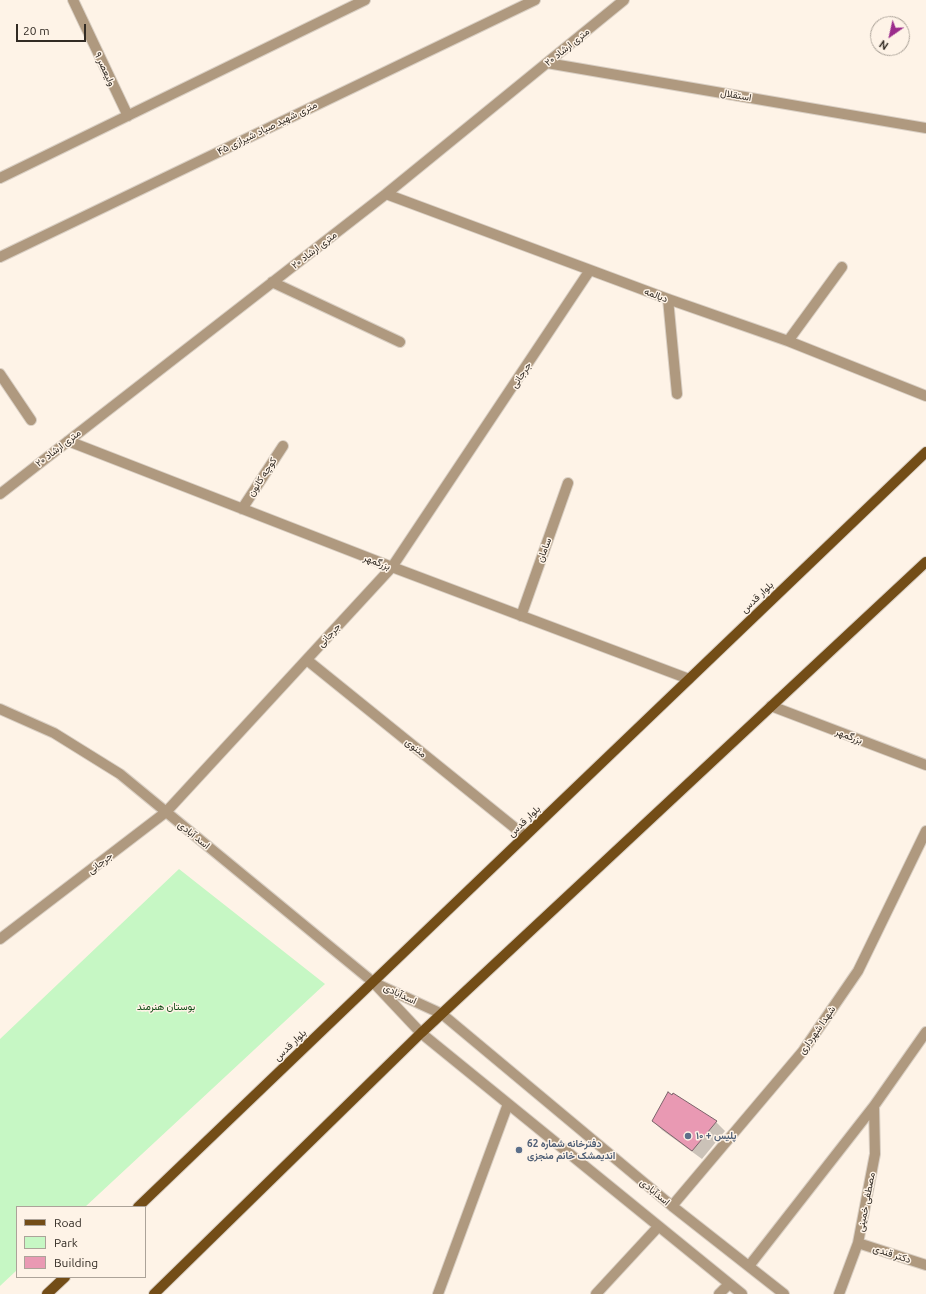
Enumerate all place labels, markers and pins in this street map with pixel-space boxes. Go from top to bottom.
place label: پلیس + ۱۰ [696,1130,736,1142]
marker: پلیس + ۱۰ [683,1131,693,1141]
place label: دفترخانه شماره 62 اندیمشک خانم منجزی [527,1138,615,1162]
marker: دفترخانه شماره 62 اندیمشک خانم منجزی [514,1145,524,1155]

